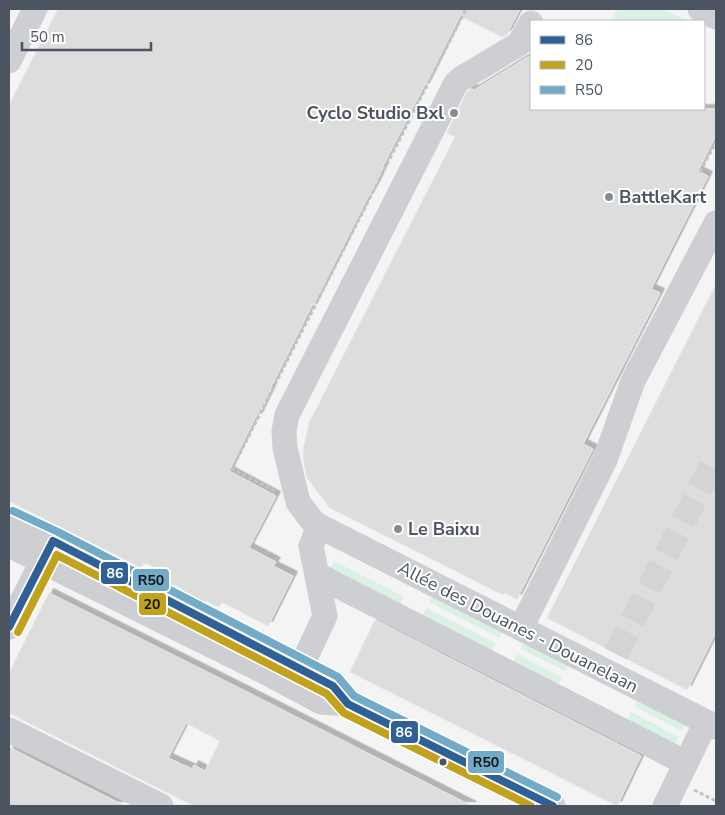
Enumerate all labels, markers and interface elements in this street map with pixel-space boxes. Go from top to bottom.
scale bar [22,20,151,52]
legend [530,20,705,110]
text: 50 m [30,27,65,47]
text: 86 [575,30,593,50]
text: 20 [575,55,593,75]
text: R50 [575,80,603,100]
place label: Cyclo Studio Bxl [306,101,444,125]
marker: Cyclo Studio Bxl [448,107,460,119]
place label: BattleKart [619,185,706,209]
marker: BattleKart [603,191,615,203]
place label: Le Baixu [408,517,480,541]
marker: Le Baixu [392,523,404,535]
street label: Allée des Douanes - Douanelaan [394,556,642,698]
line badge: 86 [100,561,129,585]
text: 86 [107,564,123,583]
line badge: R50 [132,568,170,592]
text: R50 [138,571,164,590]
line badge: 20 [138,592,167,616]
text: 20 [144,595,160,614]
line badge: 86 [390,720,419,744]
text: 86 [396,723,412,742]
line badge: R50 [467,750,505,774]
text: R50 [473,753,499,772]
unlabelled marker [438,757,448,767]

